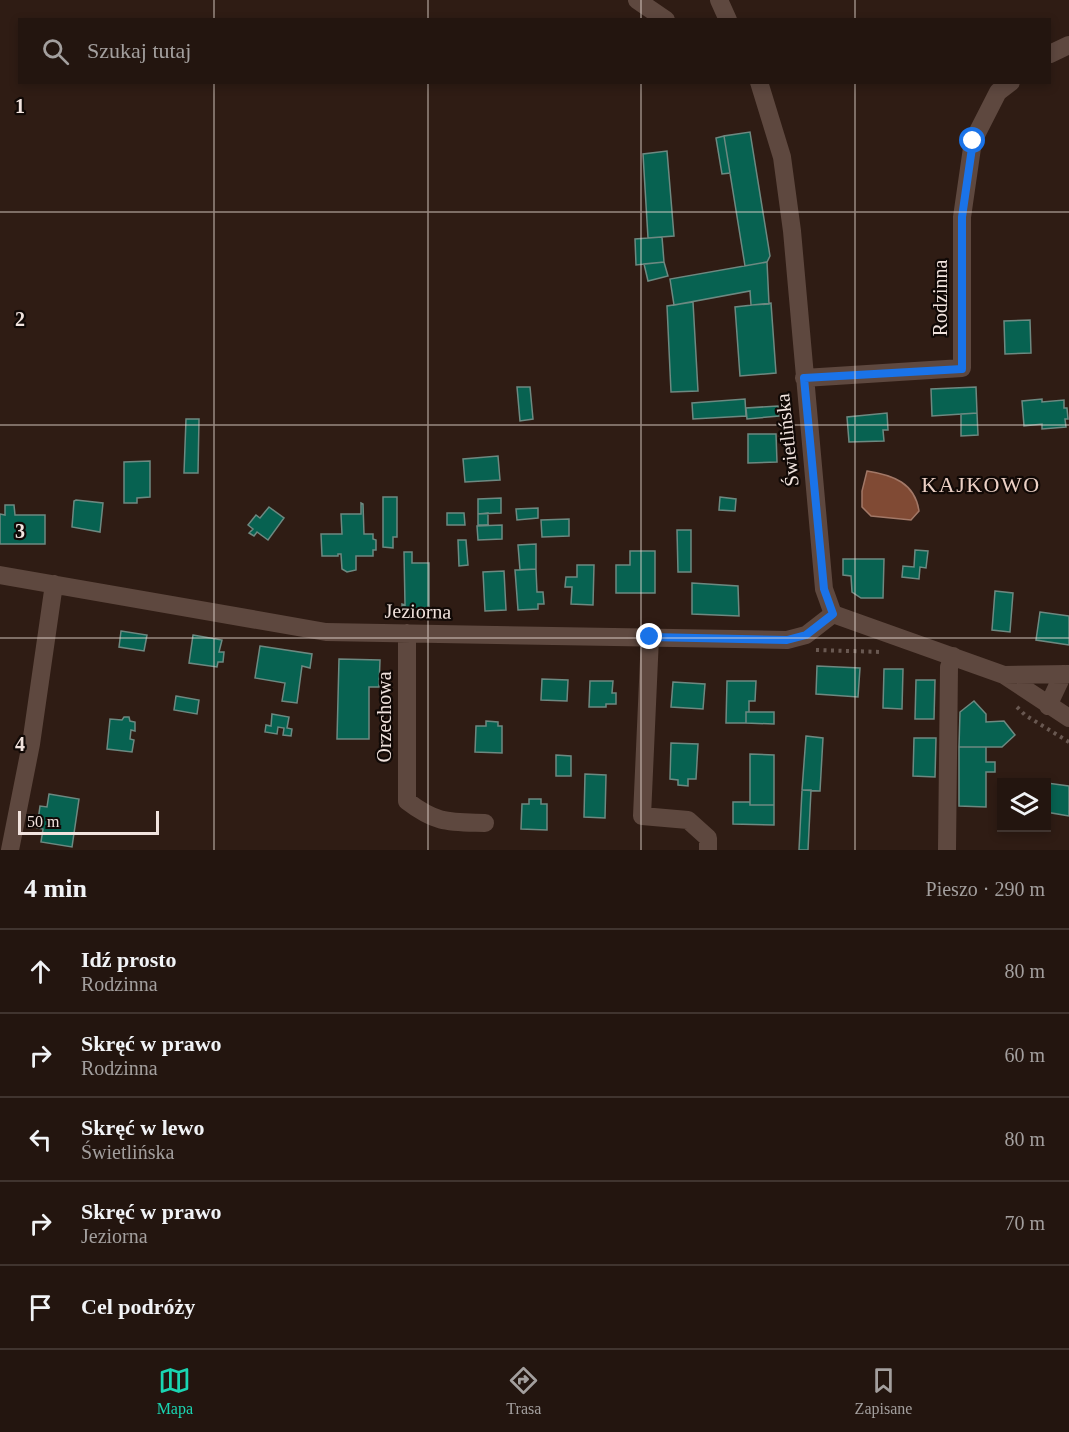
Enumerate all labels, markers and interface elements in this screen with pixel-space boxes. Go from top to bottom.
search box [18,18,1051,84]
icon: search [39,35,72,68]
text: Szukaj tutaj [87,38,191,63]
text: 1 [15,95,25,117]
route start [959,127,985,153]
street label: Rodzinna [929,260,951,336]
text: 2 [15,308,25,330]
street label: Świetlińska [770,392,803,488]
district label: KAJKOWO [921,472,1041,497]
text: 3 [15,520,25,542]
street label: Jeziorna [384,599,452,623]
route end [636,623,662,649]
street label: Orzechowa [373,671,395,763]
text: 4 [15,733,25,755]
map controls [997,778,1051,832]
button: layers [997,778,1051,832]
scale bar [18,808,159,836]
text: 50 m [27,813,59,830]
text: 4 min [24,874,87,903]
text: Pieszo · 290 m [926,878,1045,900]
text: Idź prosto [81,947,177,972]
icon: ahead [24,955,57,988]
text: 80 m [1004,960,1045,982]
text: Rodzinna [81,973,158,995]
text: Skręć w prawo [81,1031,222,1056]
icon: right [24,1039,57,1072]
text: 60 m [1004,1044,1045,1066]
text: Rodzinna [81,1057,158,1079]
text: Skręć w lewo [81,1115,204,1140]
icon: left [24,1123,57,1156]
text: 80 m [1004,1128,1045,1150]
text: Świetlińska [81,1141,174,1163]
text: Skręć w prawo [81,1199,222,1224]
icon: right [24,1207,57,1240]
text: 70 m [1004,1212,1045,1234]
text: Jeziorna [81,1225,148,1247]
icon: arrive [24,1291,57,1324]
text: Cel podróży [81,1294,195,1319]
tab: Mapa [157,1364,193,1418]
tab: Trasa [506,1364,541,1418]
tab: Zapisane [855,1364,912,1418]

